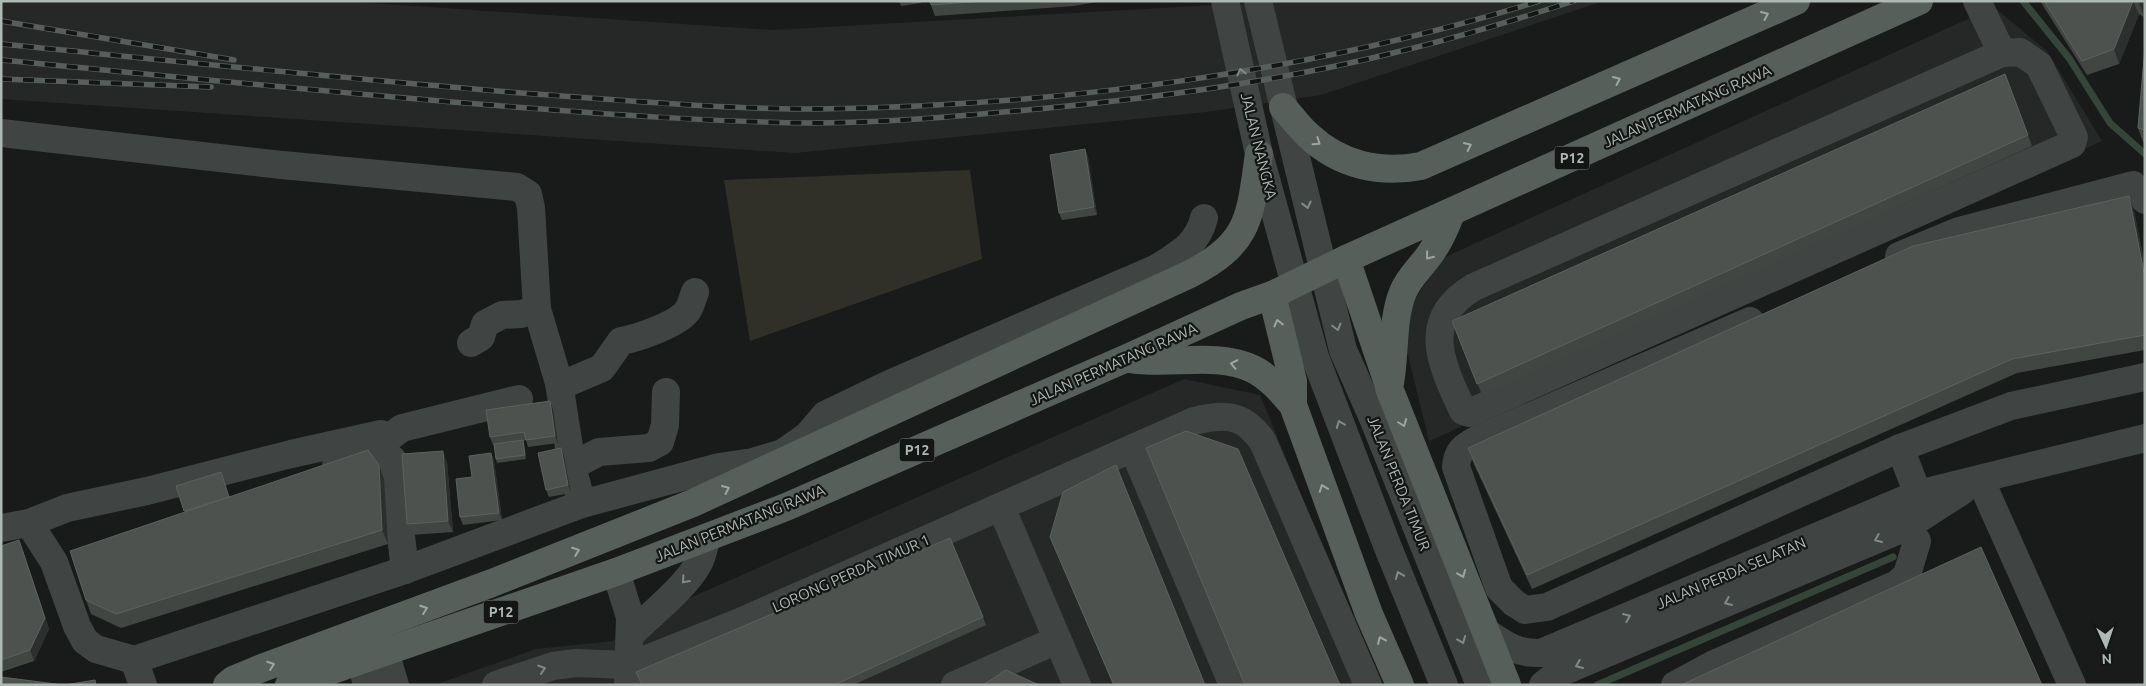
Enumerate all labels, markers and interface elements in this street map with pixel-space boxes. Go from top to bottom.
one-way arrow [1760,10,1769,21]
street label: JALAN PERMATANG RAWA [1600,61,1774,151]
one-way arrow [1236,68,1247,77]
one-way arrow [1612,76,1620,86]
street label: JALAN NANGKA [1238,91,1281,201]
one-way arrow [1312,135,1321,145]
one-way arrow [1463,142,1472,152]
road number: P12 [1554,146,1590,170]
one-way arrow [1301,201,1311,209]
one-way arrow [1426,250,1434,259]
street label: JALAN PERMATANG RAWA [1026,319,1200,409]
one-way arrow [1274,319,1284,327]
one-way arrow [1331,323,1342,332]
one-way arrow [1229,359,1238,370]
street label: JALAN PERDA TIMUR [1364,413,1434,553]
one-way arrow [1396,418,1407,427]
one-way arrow [1336,420,1346,429]
road number: P12 [900,438,934,462]
street label: JALAN PERMATANG RAWA [652,481,828,565]
one-way arrow [721,484,730,495]
one-way arrow [1319,484,1329,493]
street label: LORONG PERDA TIMUR 1 [769,530,933,616]
one-way arrow [1874,533,1883,543]
street label: JALAN PERDA SELATAN [1654,534,1808,612]
one-way arrow [571,547,580,557]
one-way arrow [1456,569,1467,578]
one-way arrow [1395,571,1406,580]
one-way arrow [682,575,691,584]
one-way arrow [1725,596,1733,606]
road number: P12 [484,600,518,624]
one-way arrow [419,605,428,615]
one-way arrow [1622,612,1631,623]
north arrow [2081,621,2131,671]
one-way arrow [1376,636,1387,645]
one-way arrow [1456,636,1466,644]
text: N [2101,651,2112,667]
one-way arrow [1575,659,1584,669]
one-way arrow [267,661,275,671]
one-way arrow [537,665,546,675]

